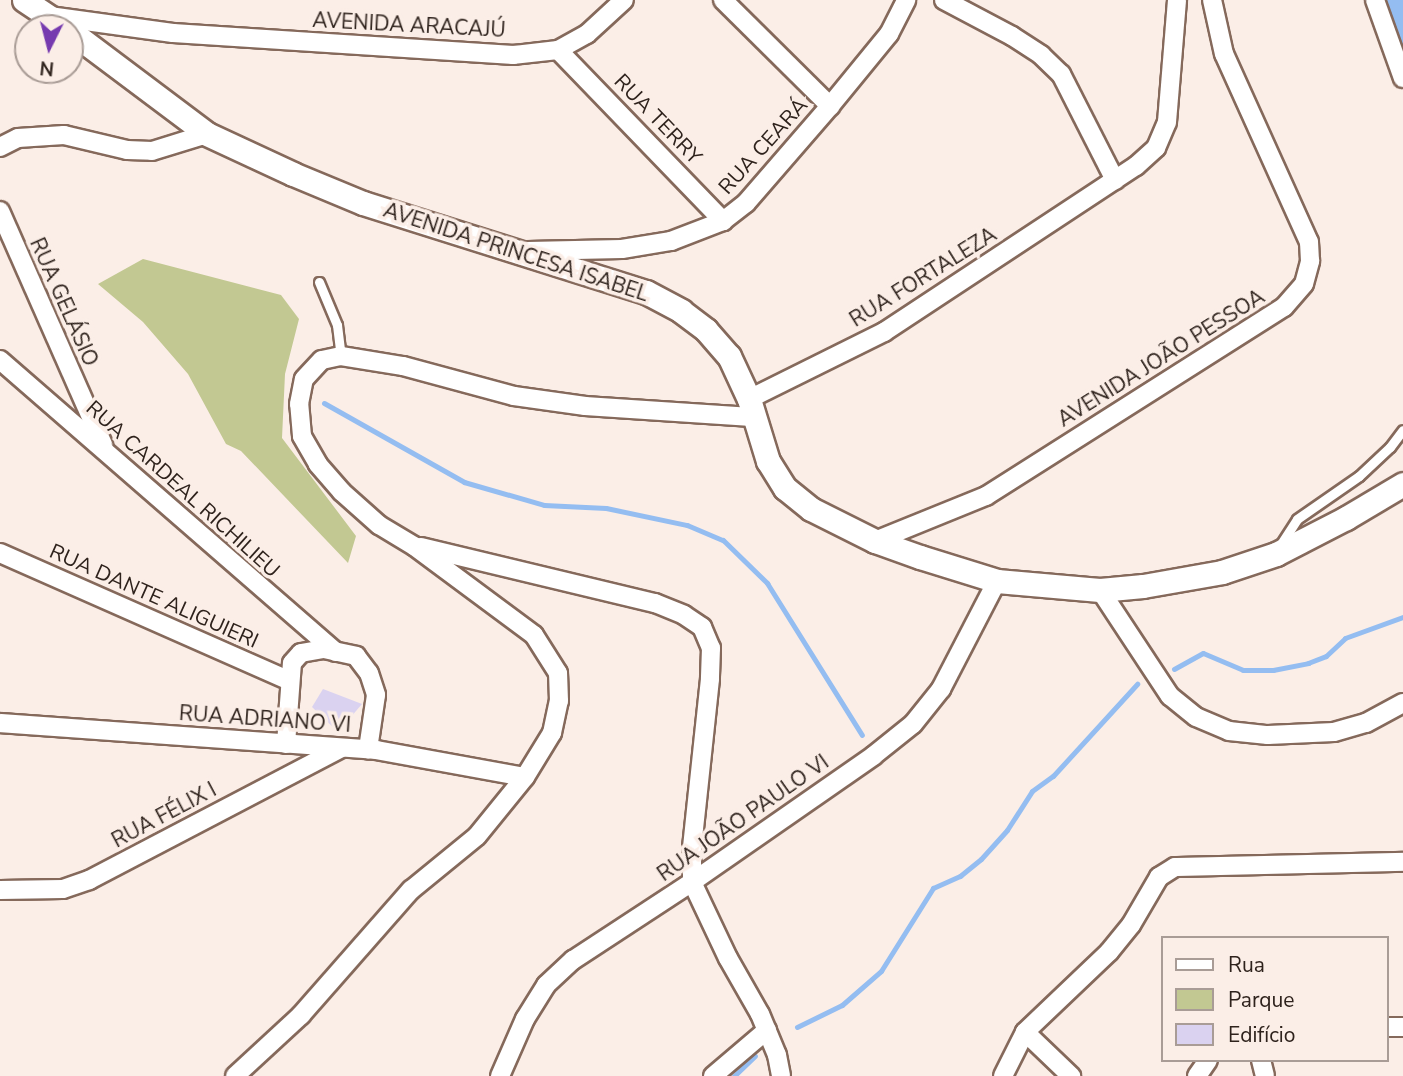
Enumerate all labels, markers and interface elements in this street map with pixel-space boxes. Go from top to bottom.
street label: AVENIDA ARACAJÚ [312,7,506,43]
north arrow [14,14,84,84]
text: N [39,54,55,82]
street label: RUA TERRY [609,69,707,169]
street label: RUA CEARÁ [713,93,813,199]
street label: AVENIDA PRINCESA ISABEL [380,197,652,307]
street label: RUA FORTALEZA [845,222,1001,332]
street label: RUA GELÁSIO [24,234,104,370]
street label: AVENIDA JOÃO PESSOA [1053,284,1269,432]
street label: RUA CARDEAL RICHILIEU [81,395,285,583]
street label: RUA DANTE ALIGUIERI [46,539,262,653]
street label: RUA ADRIANO VI [178,700,352,738]
street label: RUA JOÃO PAULO VI [652,749,834,887]
street label: RUA FÉLIX I [107,777,221,853]
legend [1162,936,1389,1062]
text: Rua [1228,951,1265,979]
text: Parque [1228,986,1295,1014]
text: Edifício [1228,1021,1295,1049]

